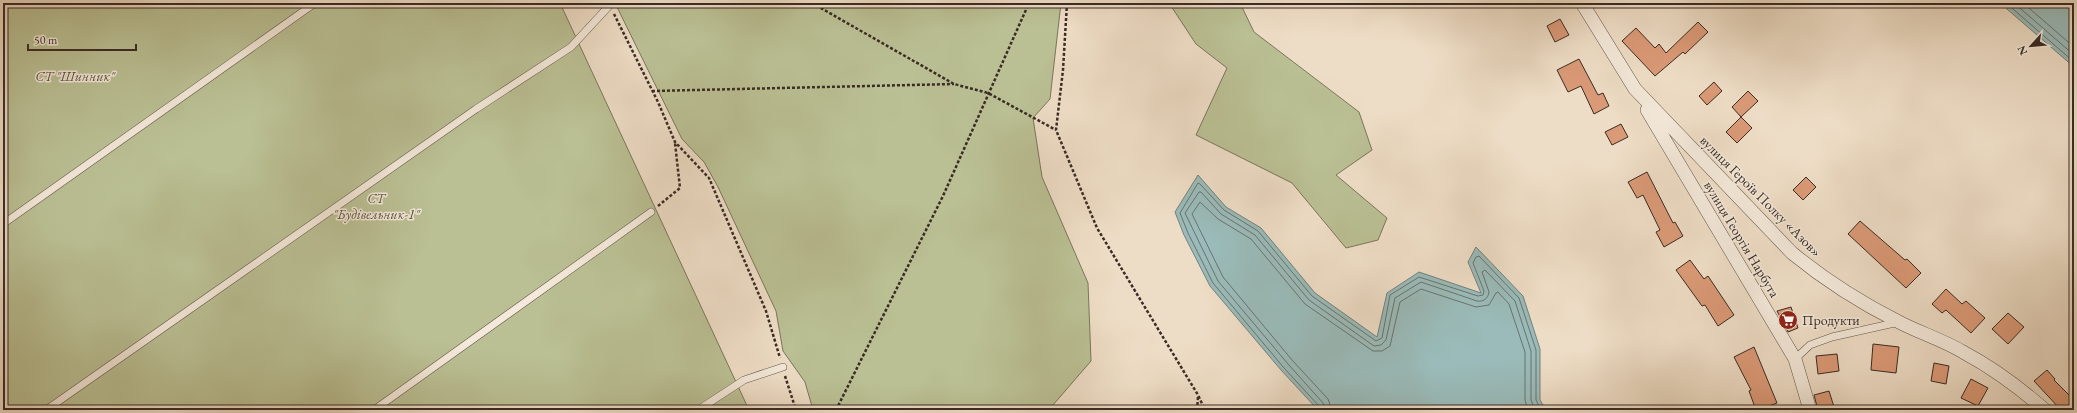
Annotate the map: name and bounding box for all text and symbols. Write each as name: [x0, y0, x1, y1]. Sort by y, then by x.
scale bar: [28, 26, 136, 52]
north arrow: [2011, 26, 2051, 66]
text: 50 m: [34, 32, 58, 48]
text: N: [2014, 43, 2030, 58]
park label: СТ "Шинник": [35, 67, 116, 85]
street label: вулиця Героїв Полку «Азов»: [1696, 131, 1826, 261]
street label: вулиця Георгія Нарбута: [1700, 177, 1784, 301]
park label: СТ "Будівельник-1": [333, 189, 421, 223]
supermarket icon: Продукти: [1777, 309, 1799, 331]
place label: Продукти: [1802, 311, 1860, 329]

